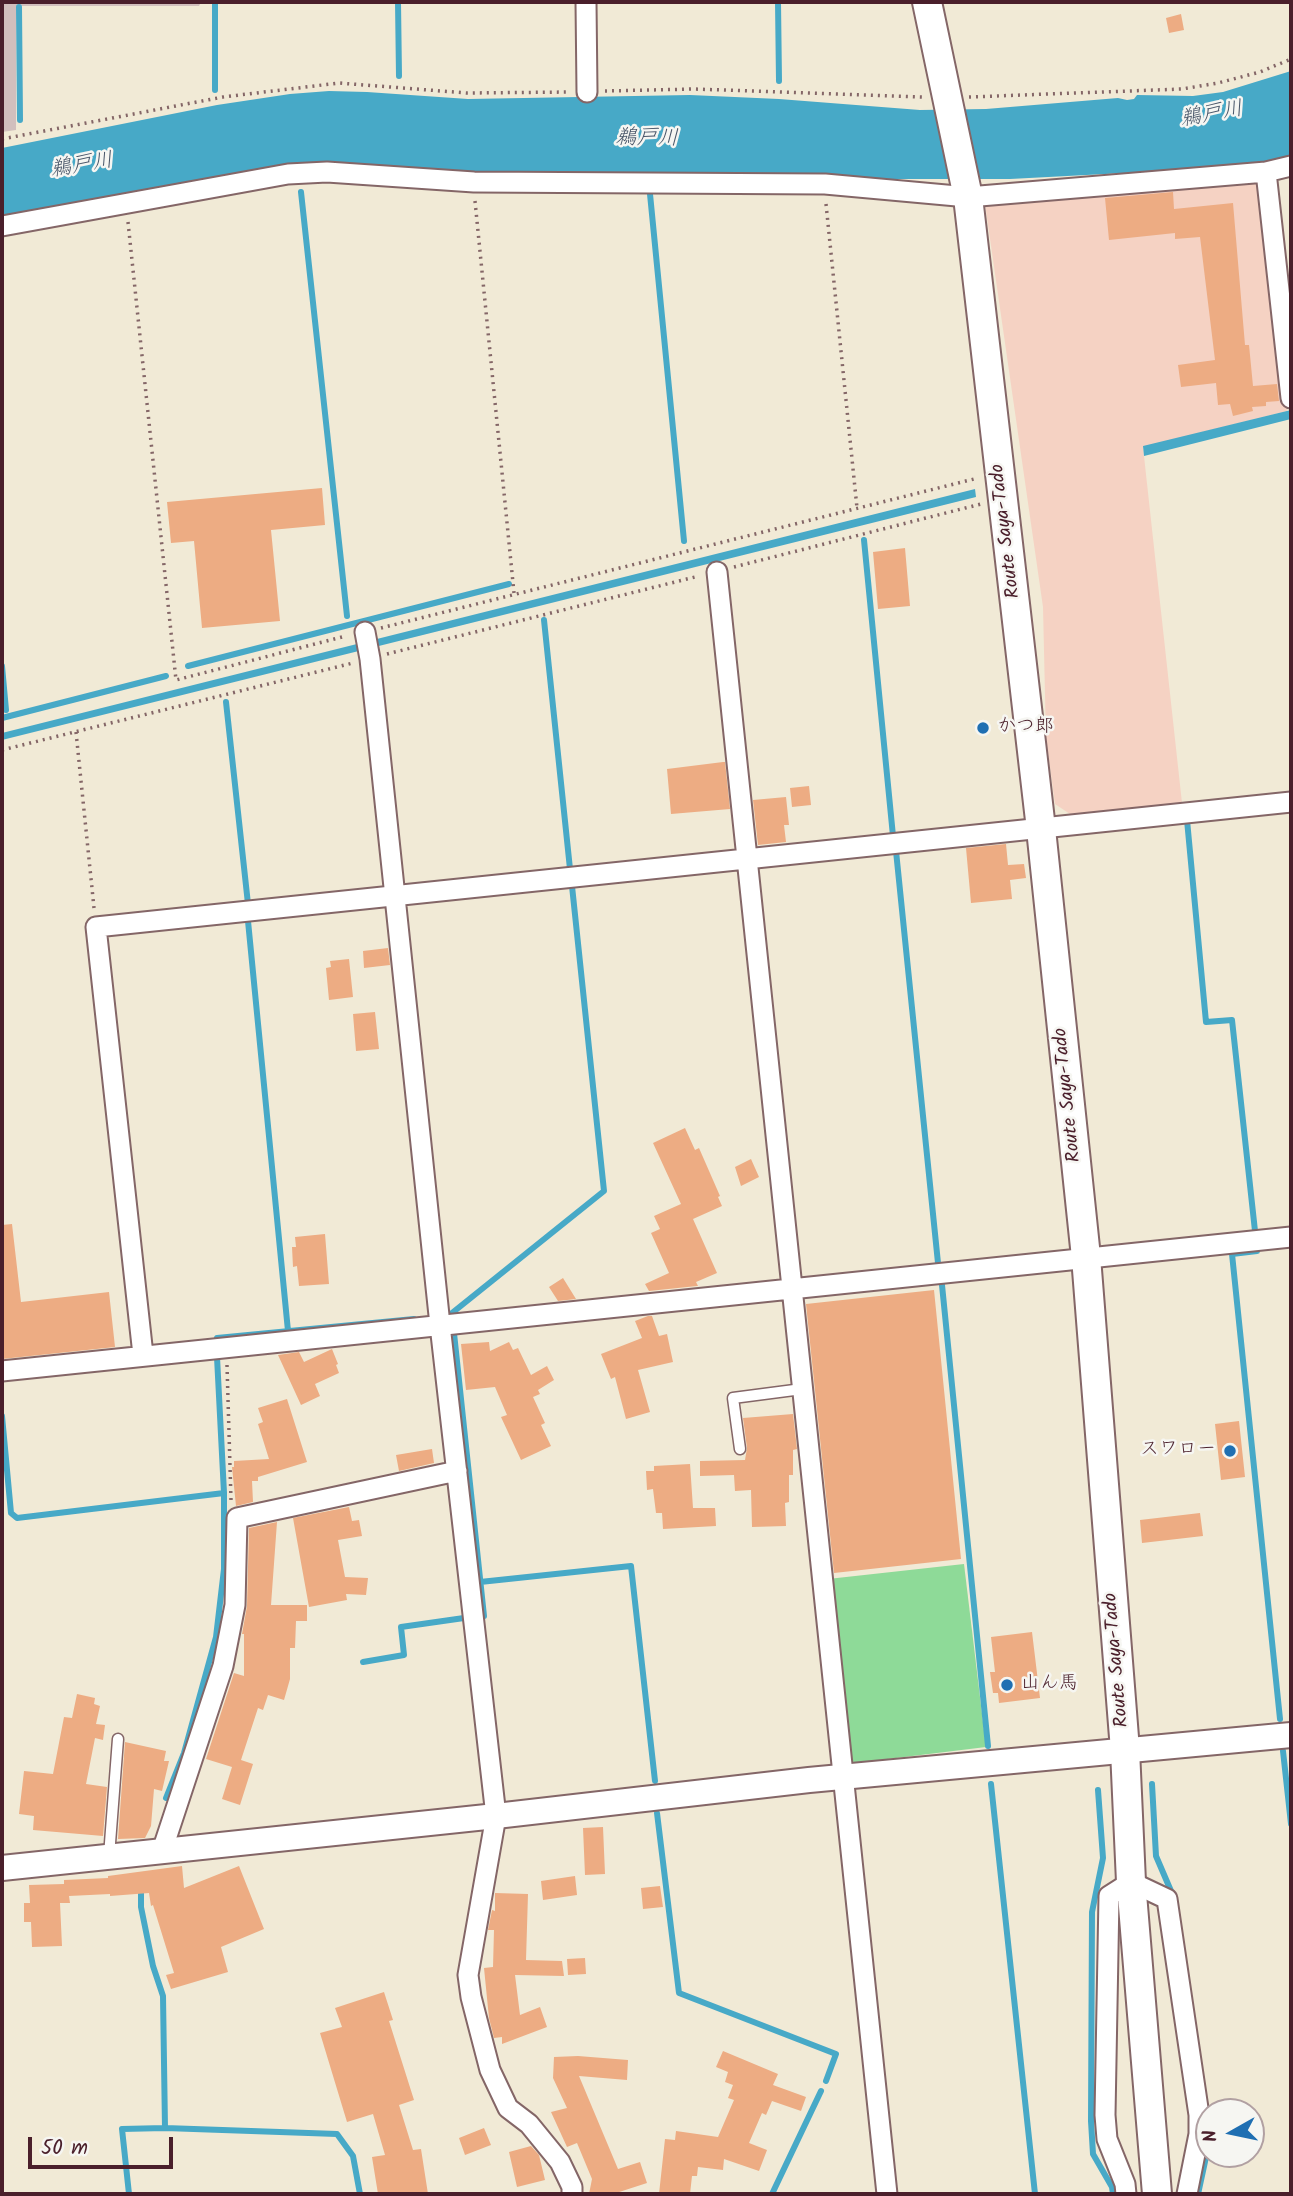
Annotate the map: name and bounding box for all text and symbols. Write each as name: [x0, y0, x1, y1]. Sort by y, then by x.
water label: 鵜戸川: [1179, 98, 1245, 134]
water label: 鵜戸川: [615, 127, 679, 153]
water label: 鵜戸川: [49, 150, 115, 184]
street label: Route Saya-Tado: [987, 463, 1027, 599]
place label: かつ郎: [997, 717, 1054, 739]
marker: かつ郎: [975, 720, 991, 736]
street label: Route Saya-Tado: [1051, 1027, 1087, 1163]
place label: スワロー: [1140, 1440, 1216, 1462]
marker: スワロー: [1222, 1443, 1238, 1459]
street label: Route Saya-Tado: [1101, 1592, 1135, 1728]
place label: 山ん馬: [1021, 1674, 1078, 1696]
marker: 山ん馬: [999, 1677, 1015, 1693]
north arrow: [1195, 2098, 1265, 2168]
scale bar: [32, 2122, 177, 2166]
text: N: [1195, 2128, 1227, 2144]
text: 50 m: [41, 2132, 88, 2165]

